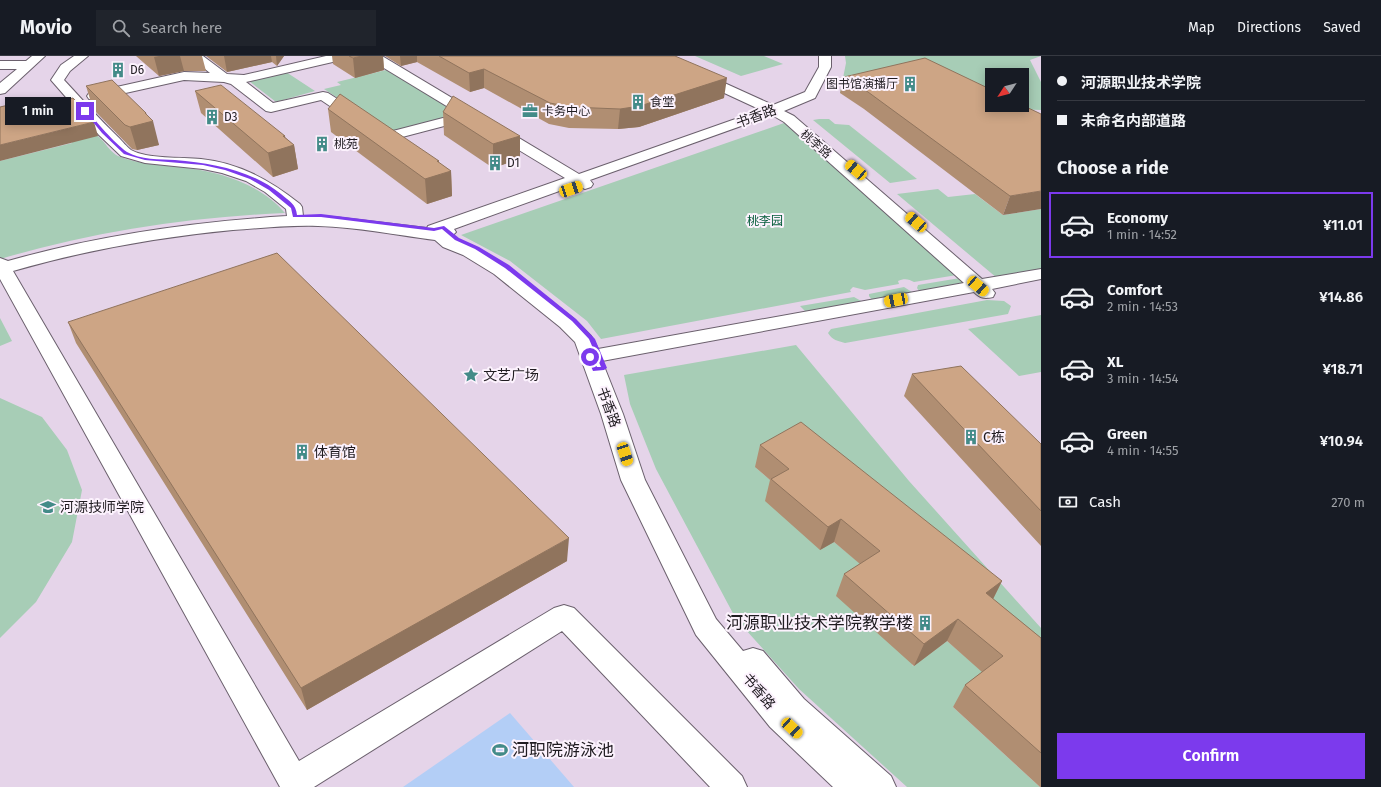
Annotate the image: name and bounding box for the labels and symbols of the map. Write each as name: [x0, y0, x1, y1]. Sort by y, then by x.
building icon: D6: [109, 61, 127, 79]
place label: D6: [130, 63, 144, 77]
north arrow: [985, 68, 1029, 112]
building icon: 图书馆演播厅: [901, 75, 919, 93]
place label: 图书馆演播厅: [826, 77, 898, 91]
building icon: 食堂: [629, 93, 647, 111]
place label: 食堂: [650, 95, 674, 109]
callout: 1 min: [5, 97, 71, 125]
street label: 书香路: [734, 101, 779, 132]
route end: [76, 102, 94, 120]
office icon: 卡务中心: [521, 102, 539, 120]
place label: 卡务中心: [542, 104, 590, 118]
building icon: D3: [203, 108, 221, 126]
place label: D3: [224, 110, 237, 124]
street label: 桃李路: [798, 127, 834, 161]
building icon: 桃苑: [313, 135, 331, 153]
place label: 桃苑: [334, 137, 358, 151]
building icon: D1: [486, 154, 504, 172]
place label: D1: [507, 156, 520, 170]
car: [843, 158, 869, 182]
car: [558, 179, 584, 199]
car: [903, 210, 929, 234]
park label: 桃李园: [747, 214, 783, 228]
car: [965, 274, 991, 298]
car: [883, 292, 909, 308]
route start: [581, 348, 599, 366]
place icon: 文艺广场: [462, 366, 480, 384]
place label: 文艺广场: [483, 367, 539, 384]
street label: 书香路: [593, 385, 624, 430]
building icon: C栋: [962, 428, 980, 446]
place label: C栋: [983, 429, 1005, 446]
car: [616, 441, 634, 467]
building icon: 体育馆: [293, 443, 311, 461]
place label: 体育馆: [314, 444, 356, 461]
school or university icon: 河源技师学院: [39, 498, 57, 516]
place label: 河源技师学院: [60, 499, 144, 516]
place label: 河源职业技术学院教学楼: [726, 613, 913, 634]
building icon: 河源职业技术学院教学楼: [916, 614, 934, 632]
street label: 书香路: [739, 670, 779, 713]
car: [779, 715, 805, 741]
place label: 河职院游泳池: [512, 740, 614, 761]
sports icon: 河职院游泳池: [491, 741, 509, 759]

